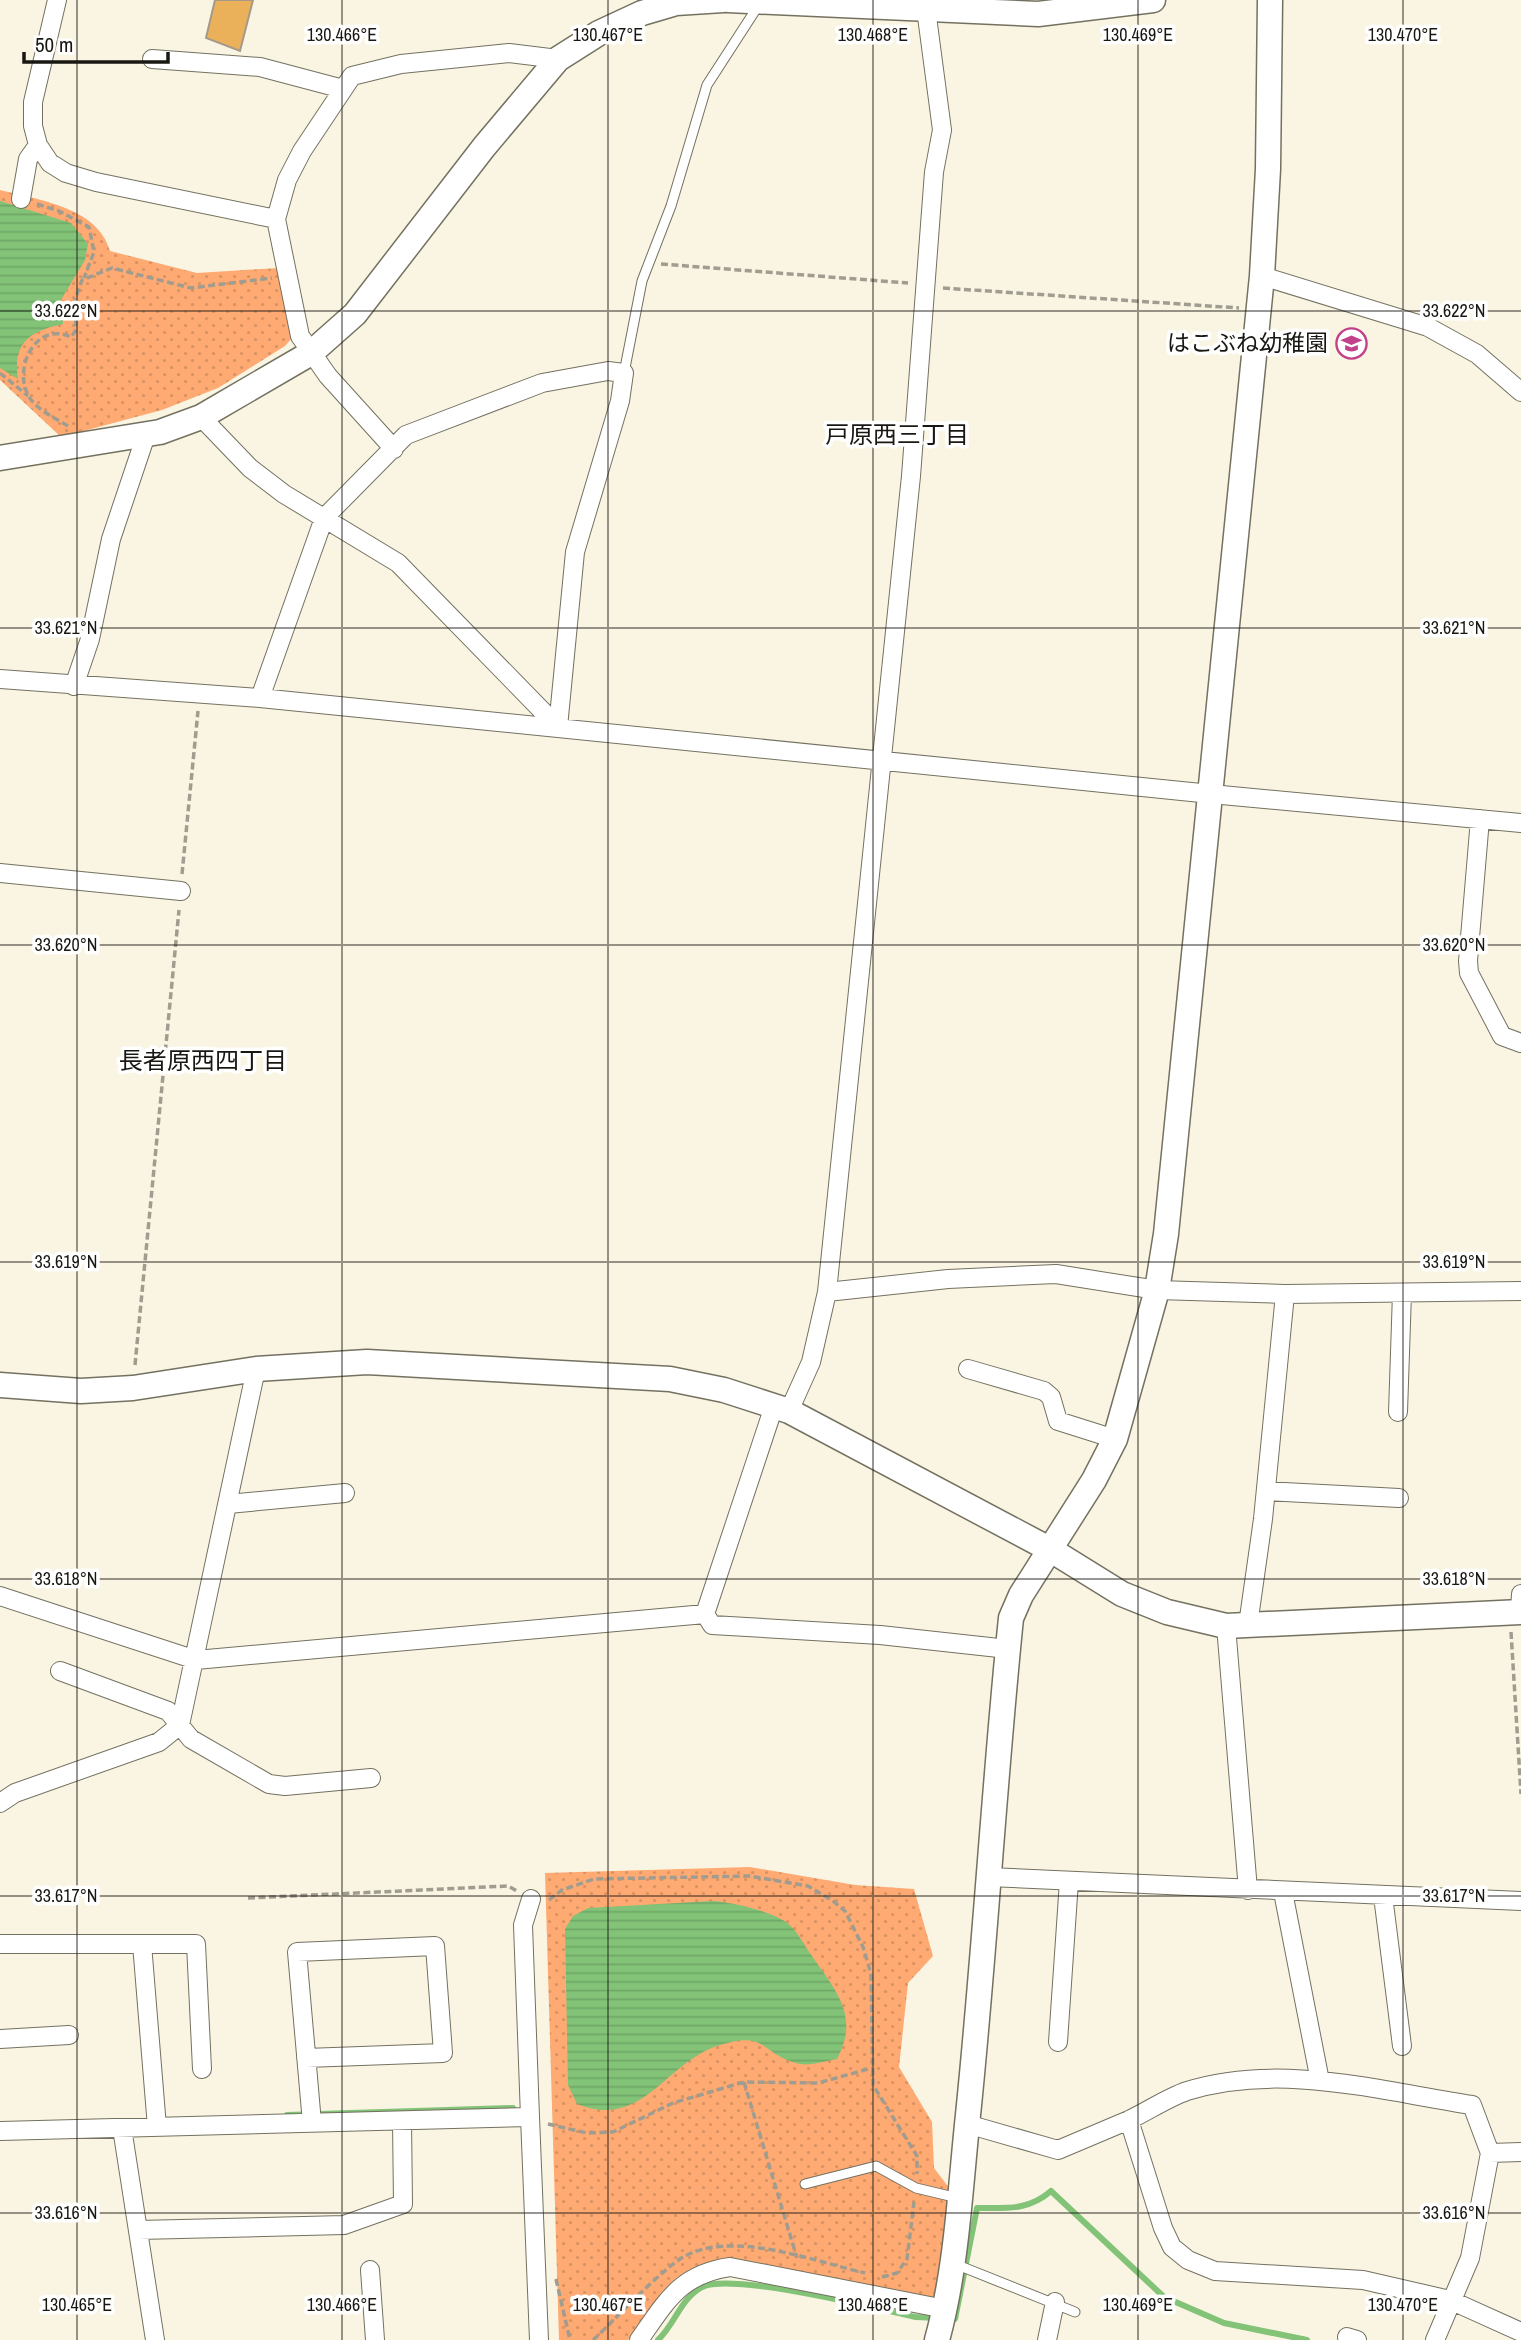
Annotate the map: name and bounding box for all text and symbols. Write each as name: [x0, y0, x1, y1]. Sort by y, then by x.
scale bar: [24, 21, 168, 65]
text: 130.466°E: [307, 22, 377, 47]
text: 130.467°E: [573, 22, 643, 47]
text: 130.468°E: [838, 22, 908, 47]
text: 130.469°E: [1103, 22, 1173, 47]
text: 130.470°E: [1368, 22, 1438, 47]
text: 50 m: [35, 30, 73, 59]
text: 33.622°N: [35, 298, 98, 323]
text: 33.622°N: [1423, 298, 1486, 323]
school or university icon: はこぶね幼稚園: [1334, 326, 1368, 360]
place label: はこぶね幼稚園: [1167, 327, 1328, 358]
district label: 戸原西三丁目: [825, 418, 969, 450]
text: 33.621°N: [35, 615, 98, 640]
text: 33.621°N: [1423, 615, 1486, 640]
text: 33.620°N: [35, 932, 98, 957]
text: 33.620°N: [1423, 932, 1486, 957]
district label: 長者原西四丁目: [119, 1044, 287, 1076]
text: 33.619°N: [35, 1249, 98, 1274]
text: 33.619°N: [1423, 1249, 1486, 1274]
text: 33.618°N: [35, 1566, 98, 1591]
text: 33.618°N: [1423, 1566, 1486, 1591]
text: 33.617°N: [35, 1883, 98, 1908]
text: 33.617°N: [1423, 1883, 1486, 1908]
text: 33.616°N: [35, 2200, 98, 2225]
text: 33.616°N: [1423, 2200, 1486, 2225]
text: 130.465°E: [42, 2292, 112, 2317]
text: 130.466°E: [307, 2292, 377, 2317]
text: 130.467°E: [573, 2292, 643, 2317]
text: 130.468°E: [838, 2292, 908, 2317]
text: 130.469°E: [1103, 2292, 1173, 2317]
text: 130.470°E: [1368, 2292, 1438, 2317]

